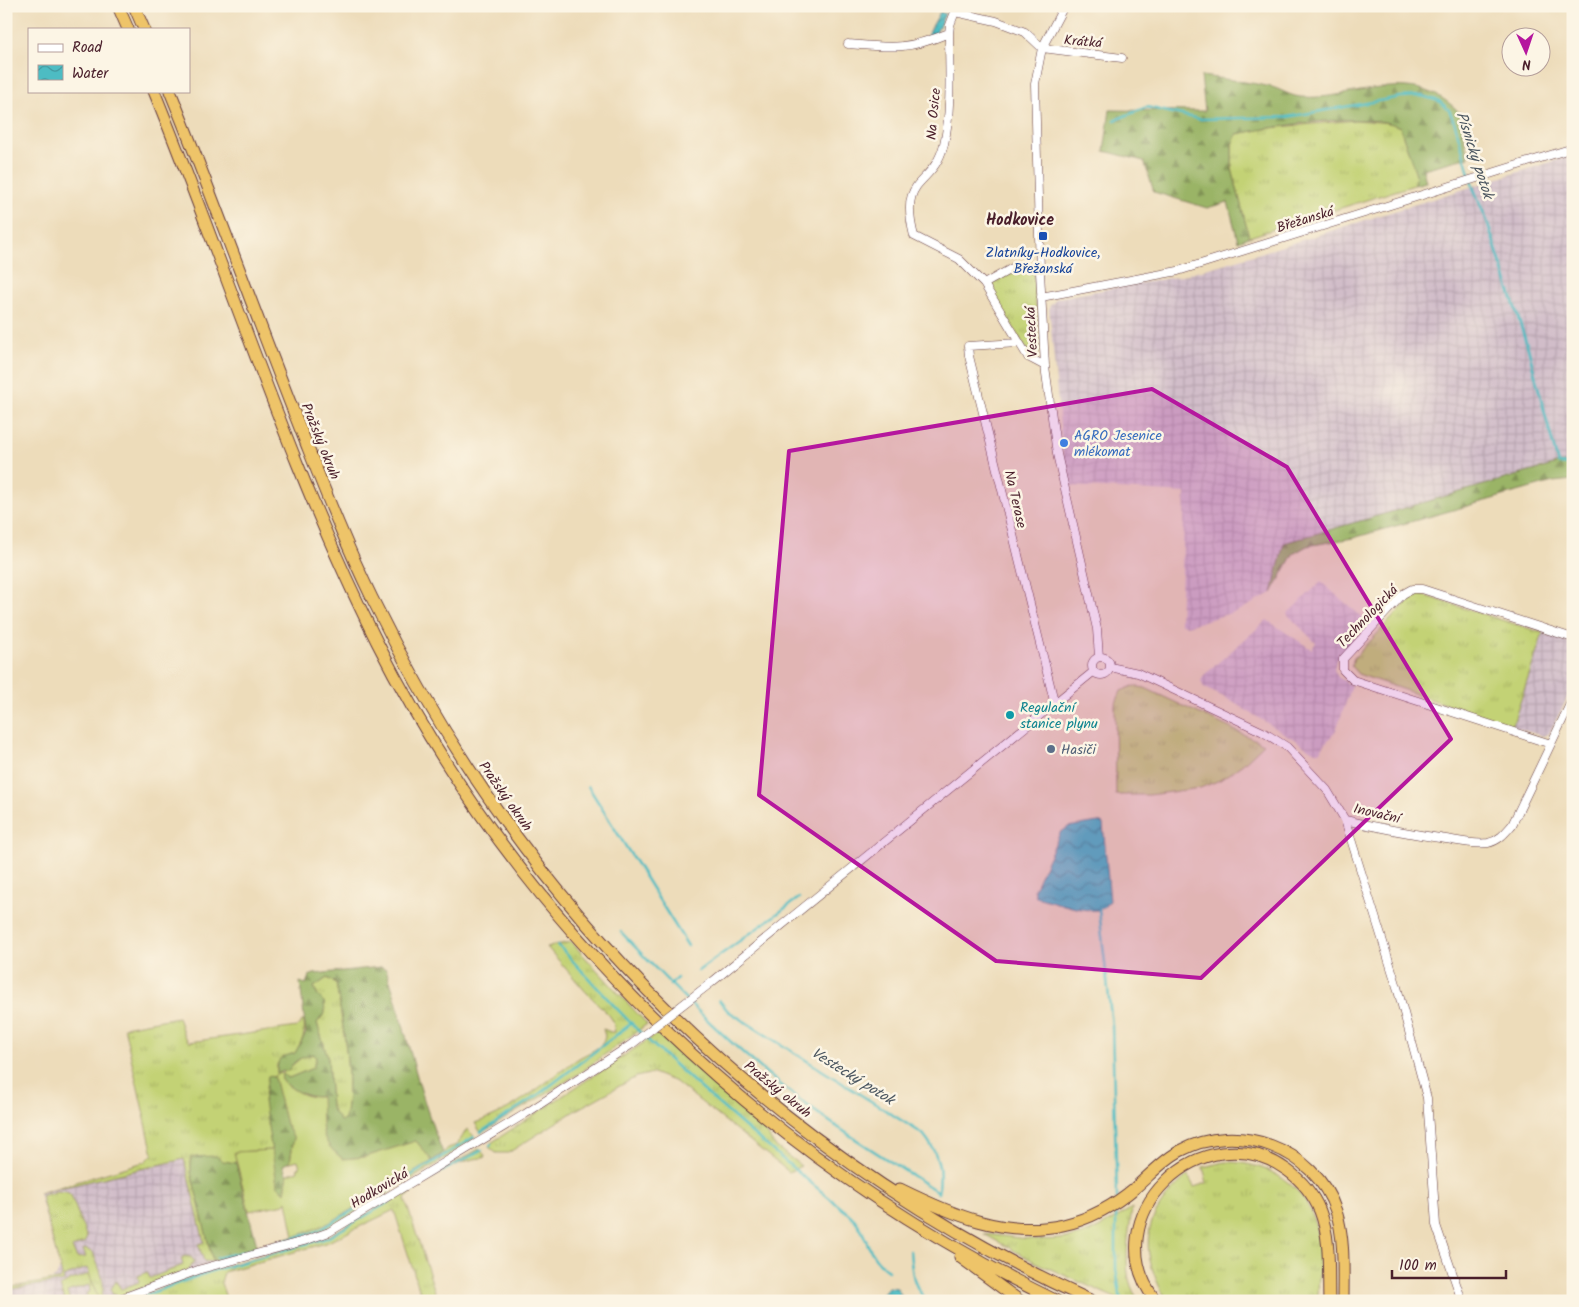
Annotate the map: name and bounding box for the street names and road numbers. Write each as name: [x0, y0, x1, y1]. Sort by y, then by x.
street label: Krátká: [1063, 29, 1104, 55]
street label: Na Osice: [921, 87, 947, 141]
street label: Břežanská: [1274, 200, 1338, 239]
street label: Vestecká: [1020, 305, 1044, 358]
street label: Pražský okruh: [295, 400, 346, 483]
street label: Na Terase: [998, 468, 1033, 531]
street label: Technologická: [1332, 579, 1405, 653]
street label: Pražský okruh: [473, 757, 538, 836]
street label: Inovační: [1351, 798, 1405, 831]
street label: Pražský okruh: [739, 1056, 816, 1124]
street label: Hodkovická: [346, 1162, 414, 1215]

